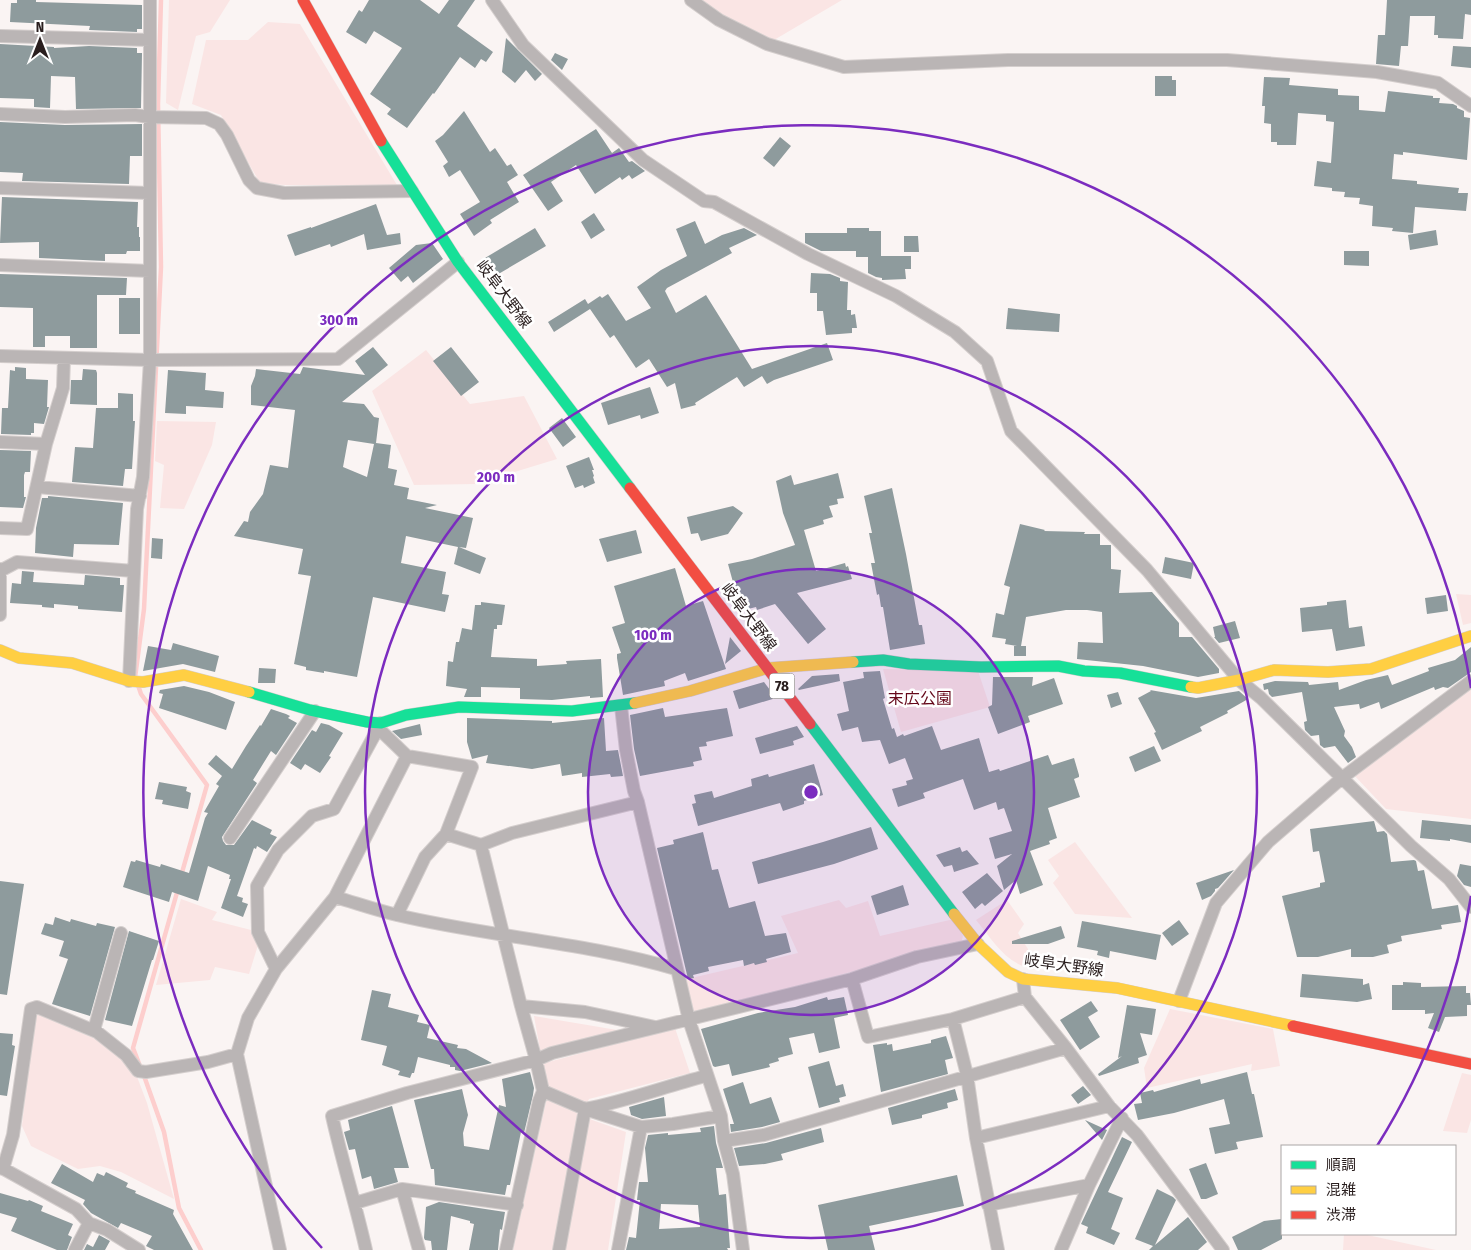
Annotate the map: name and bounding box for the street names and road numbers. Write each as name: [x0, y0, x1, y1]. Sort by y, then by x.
street label: 岐阜大野線: [472, 256, 536, 332]
street label: 岐阜大野線: [717, 579, 781, 655]
road number: 78: [770, 674, 794, 698]
street label: 岐阜大野線: [1023, 950, 1105, 980]

